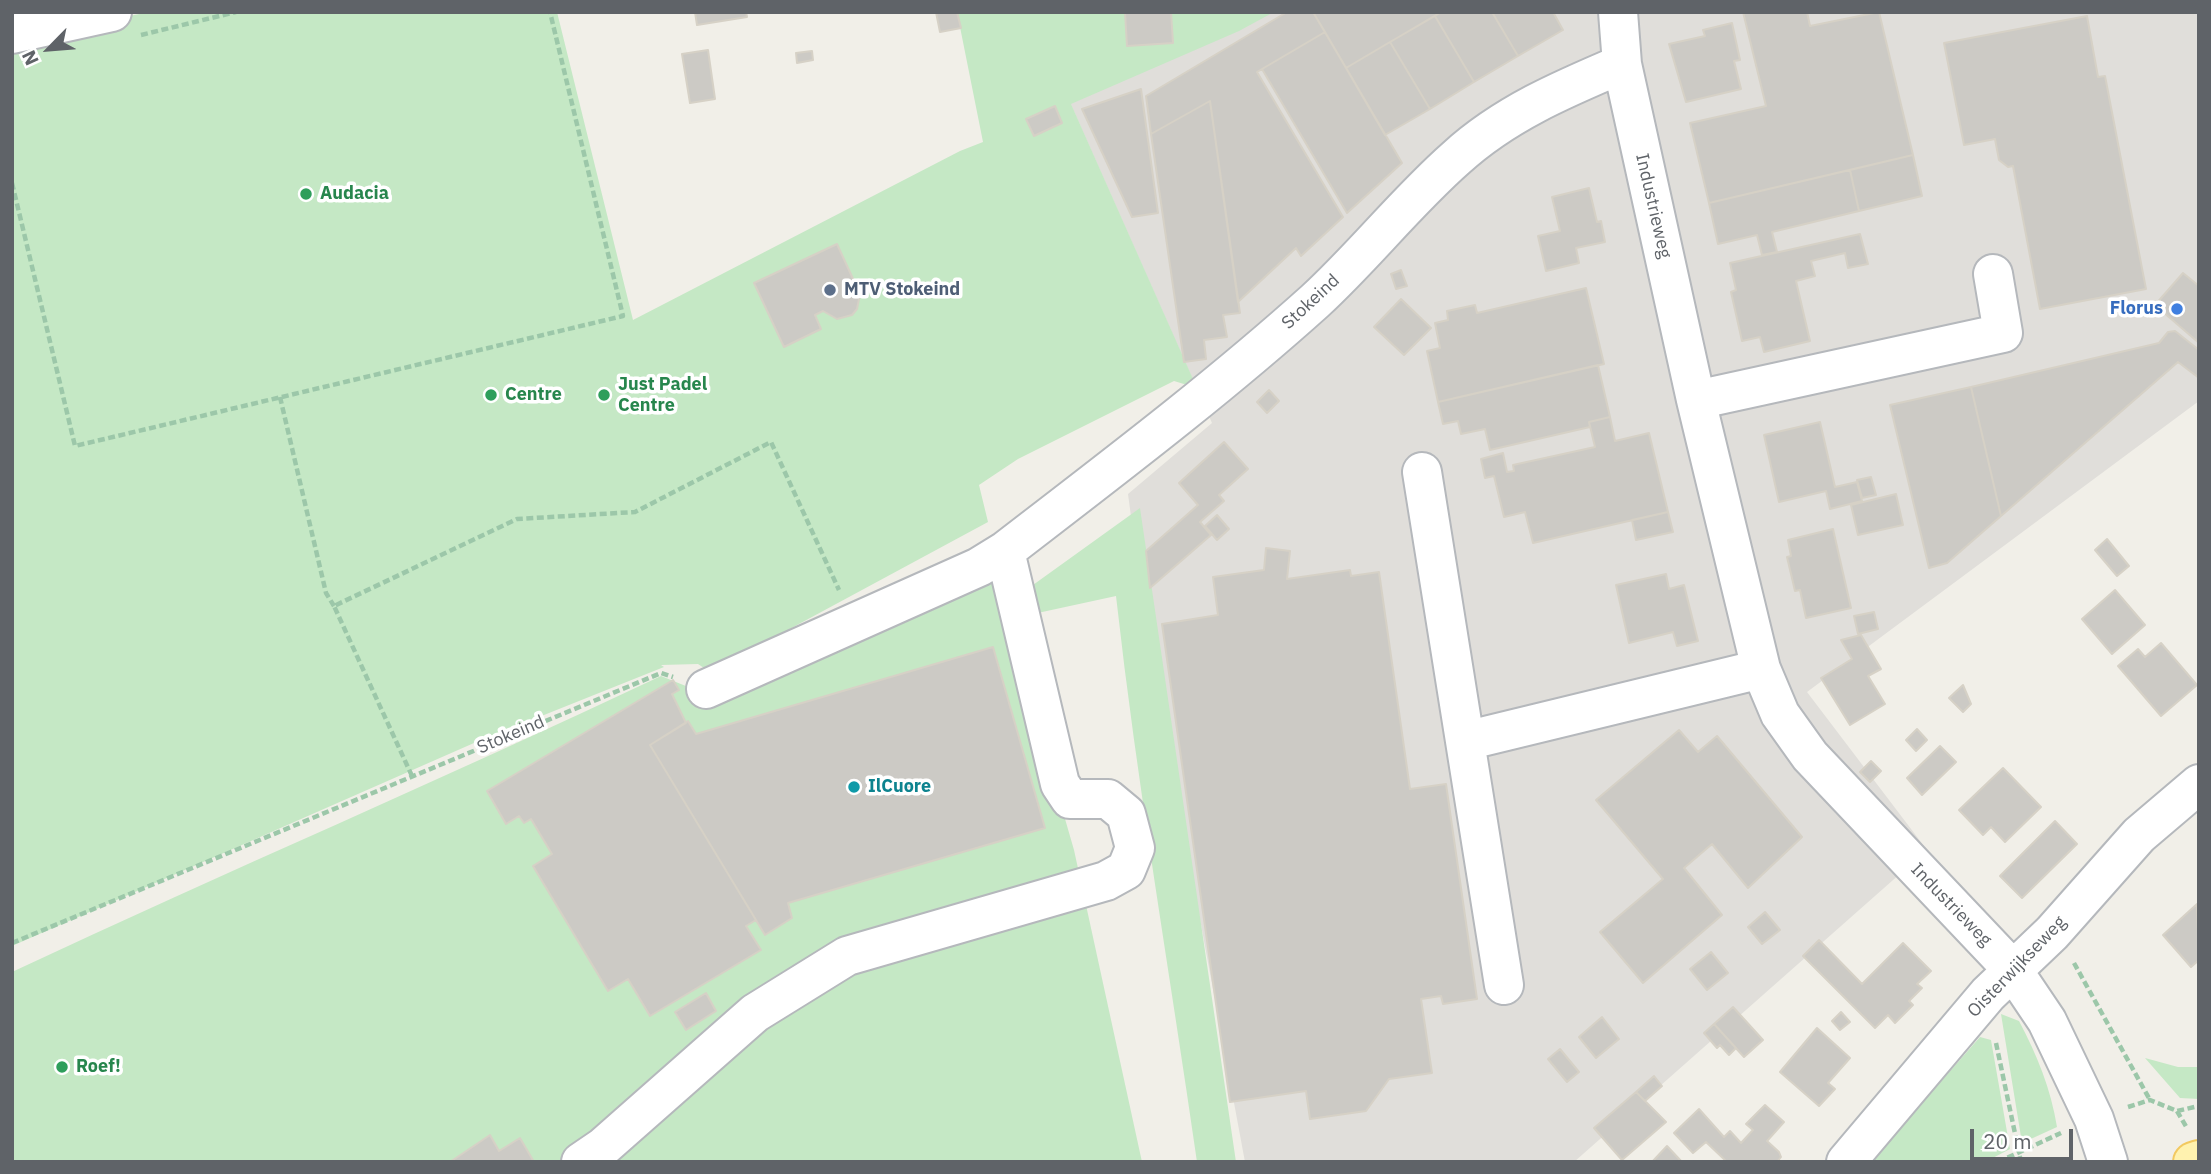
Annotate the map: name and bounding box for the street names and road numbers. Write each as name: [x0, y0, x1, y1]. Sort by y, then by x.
street label: Industrieweg: [1630, 151, 1676, 261]
street label: Stokeind: [1278, 270, 1344, 334]
street label: Stokeind: [474, 711, 548, 759]
street label: Industrieweg: [1906, 859, 1996, 951]
street label: Oisterwijkseweg: [1963, 912, 2071, 1022]

